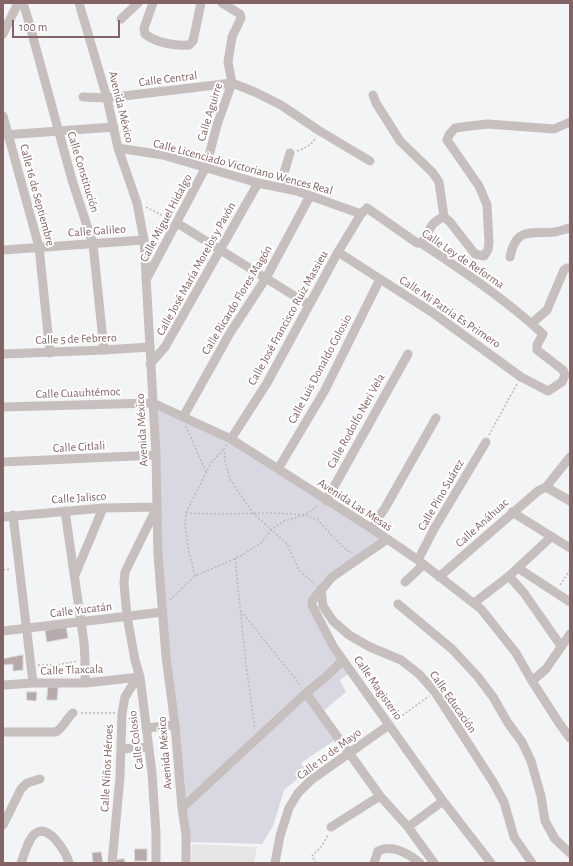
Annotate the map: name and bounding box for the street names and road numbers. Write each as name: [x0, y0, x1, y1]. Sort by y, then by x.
street label: Calle Central: [138, 68, 198, 90]
street label: Avenida México: [105, 70, 137, 144]
street label: Calle Aguirre: [194, 81, 226, 143]
street label: Calle Constitución: [64, 130, 102, 214]
street label: Calle Licenciado Victoriano Wences Real: [152, 136, 334, 198]
street label: Calle 16 de Septiembre: [16, 142, 58, 248]
street label: Calle Miguel Hidalgo: [137, 172, 195, 264]
street label: Calle José María Morelos y Pavón: [153, 200, 239, 338]
street label: Calle Galileo: [68, 222, 126, 240]
street label: Calle Ley de Reforma: [419, 226, 507, 292]
street label: Calle Ricardo Flores Magón: [199, 243, 275, 357]
street label: Calle José Francisco Ruiz Massieu: [245, 248, 331, 388]
street label: Calle Mi Patria Es Primero: [397, 273, 503, 351]
street label: Calle Luis Donaldo Colosio: [285, 312, 355, 426]
street label: Calle 5 de Febrero: [35, 330, 117, 348]
street label: Calle Rodolfo Neri Vela: [324, 371, 388, 471]
street label: Calle Cuauhtémoc: [35, 384, 121, 402]
street label: Avenida México: [133, 393, 151, 467]
street label: Calle Citlali: [52, 438, 106, 456]
street label: Calle Pino Suárez: [415, 457, 467, 533]
street label: Avenida Las Mesas: [315, 476, 395, 534]
street label: Calle Jalisco: [51, 489, 107, 507]
street label: Calle Anáhuac: [453, 495, 511, 551]
street label: Calle Yucatán: [49, 599, 113, 621]
street label: Calle Magisterio: [351, 653, 405, 723]
street label: Calle Tlaxcala: [40, 662, 104, 678]
street label: Calle Educación: [426, 668, 480, 736]
street label: Calle Colosio: [125, 710, 147, 770]
street label: Avenida México: [155, 716, 175, 790]
street label: Calle Niños Héroes: [98, 724, 116, 812]
street label: Calle 10 de Mayo: [294, 725, 364, 783]

